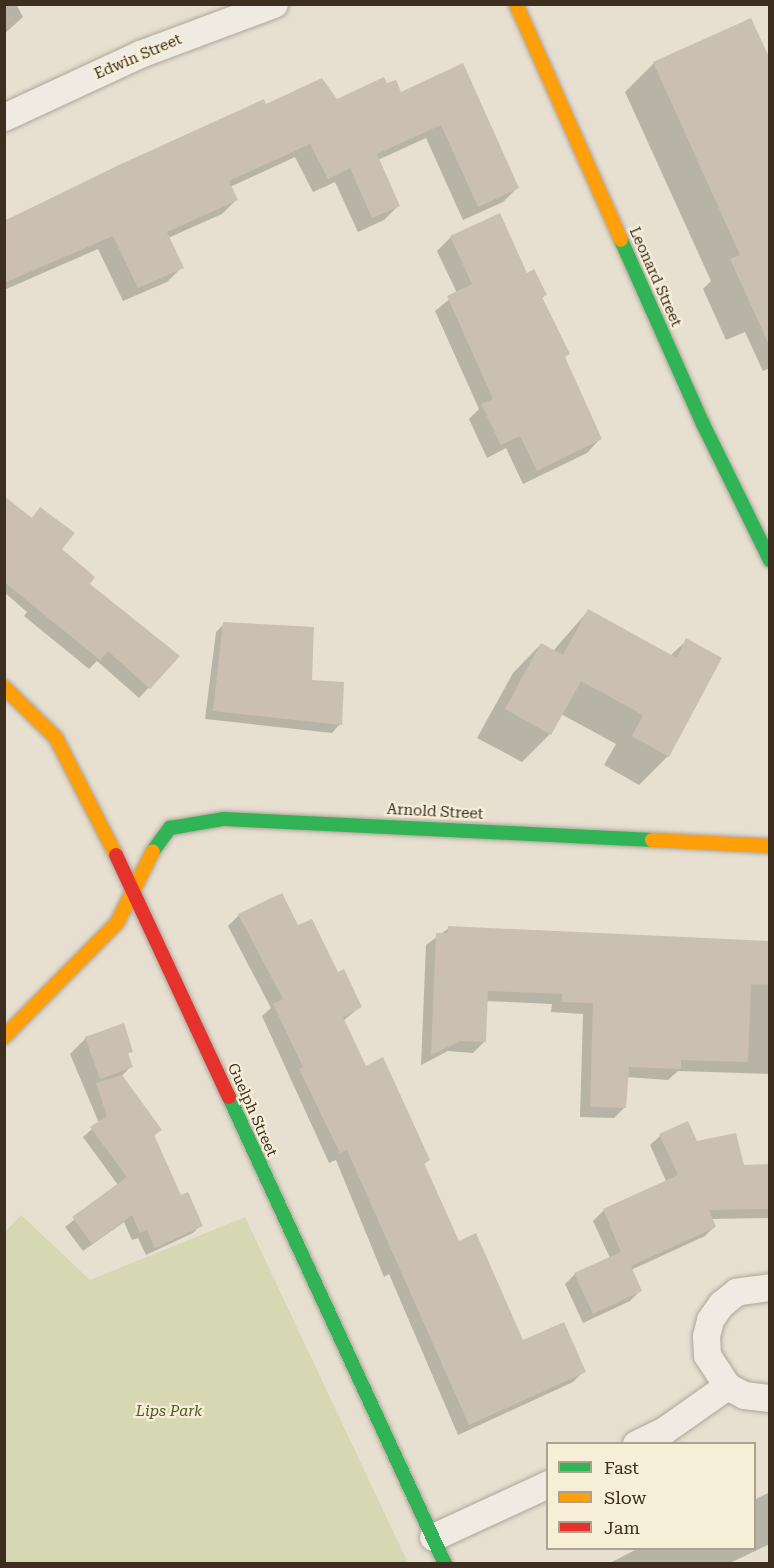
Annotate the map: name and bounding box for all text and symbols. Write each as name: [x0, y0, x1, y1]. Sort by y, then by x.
street label: Edwin Street: [92, 31, 184, 83]
street label: Leonard Street: [625, 224, 685, 330]
street label: Arnold Street: [386, 800, 484, 824]
street label: Guelph Street: [223, 1060, 281, 1160]
park label: Lips Park: [136, 1403, 202, 1421]
legend: [546, 1442, 756, 1550]
text: Fast: [604, 1457, 639, 1478]
text: Slow: [604, 1487, 646, 1508]
text: Jam: [604, 1517, 640, 1538]

